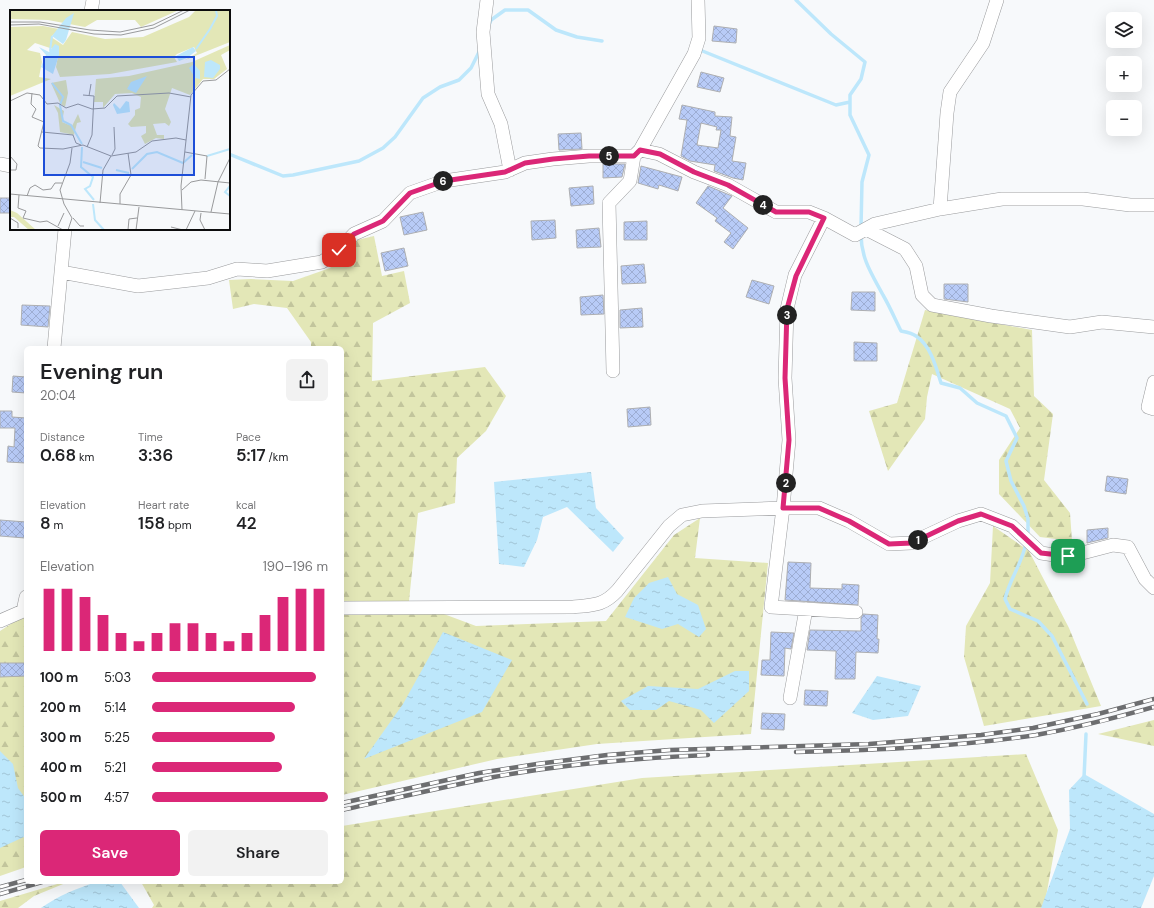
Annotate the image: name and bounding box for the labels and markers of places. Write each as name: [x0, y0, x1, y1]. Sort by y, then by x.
pin: 5: [599, 146, 619, 166]
pin: 6: [433, 171, 453, 191]
pin: 4: [753, 195, 773, 215]
pin: [322, 233, 356, 267]
pin: 3: [777, 305, 797, 325]
pin: 2: [776, 473, 796, 493]
pin: 1: [908, 530, 928, 550]
pin: [1051, 539, 1085, 573]

